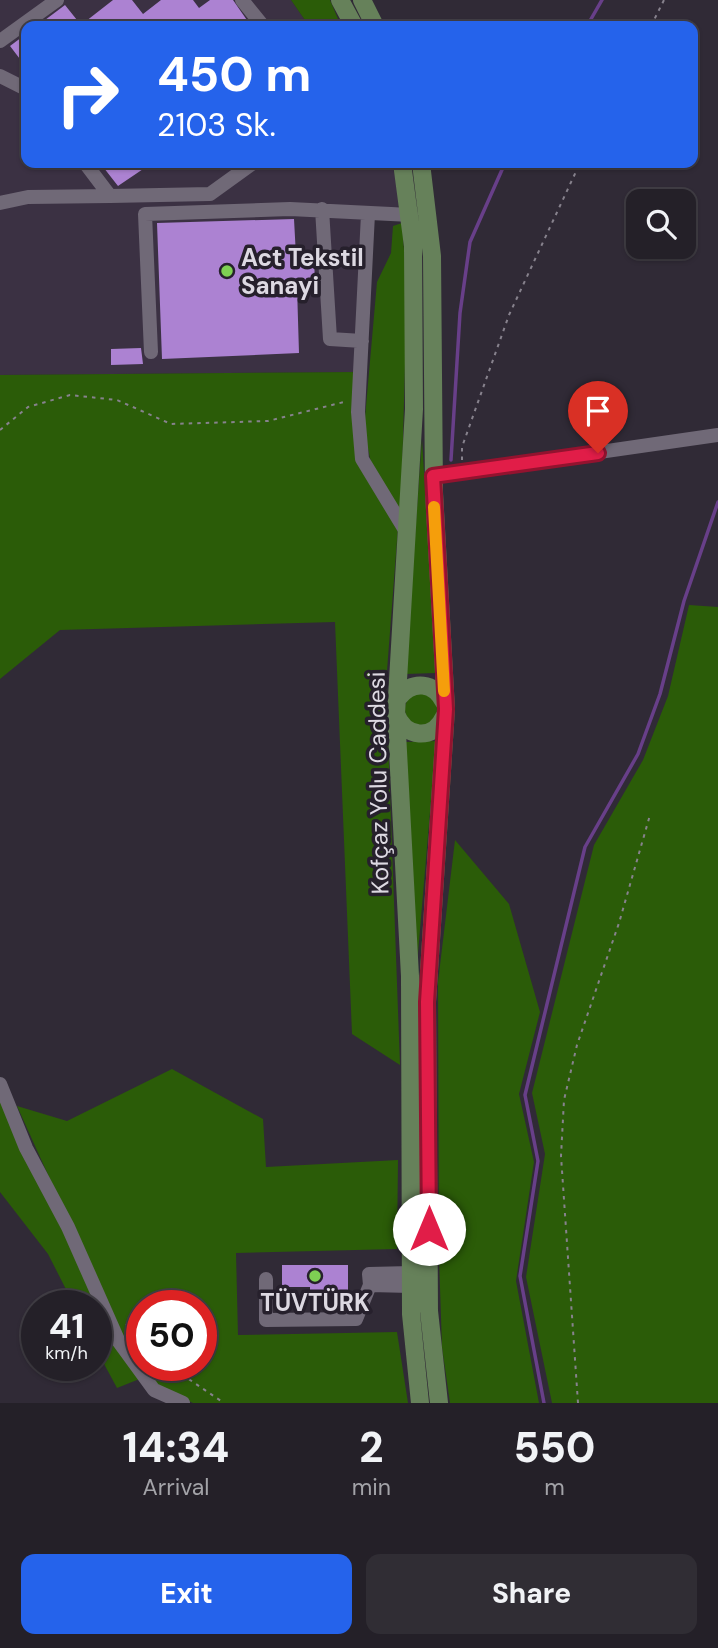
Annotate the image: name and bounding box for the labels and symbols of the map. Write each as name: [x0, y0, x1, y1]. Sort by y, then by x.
place label: Act Tekstil Sanayi: [241, 242, 364, 301]
marker: Act Tekstil Sanayi: [219, 263, 235, 279]
pin: [568, 381, 628, 453]
street label: Kofçaz Yolu Caddesi: [361, 671, 395, 895]
position arrow: [392, 1192, 466, 1266]
marker: TÜVTÜRK: [307, 1268, 323, 1284]
place label: TÜVTÜRK: [260, 1287, 370, 1318]
speed limit sign: 50: [126, 1290, 217, 1381]

